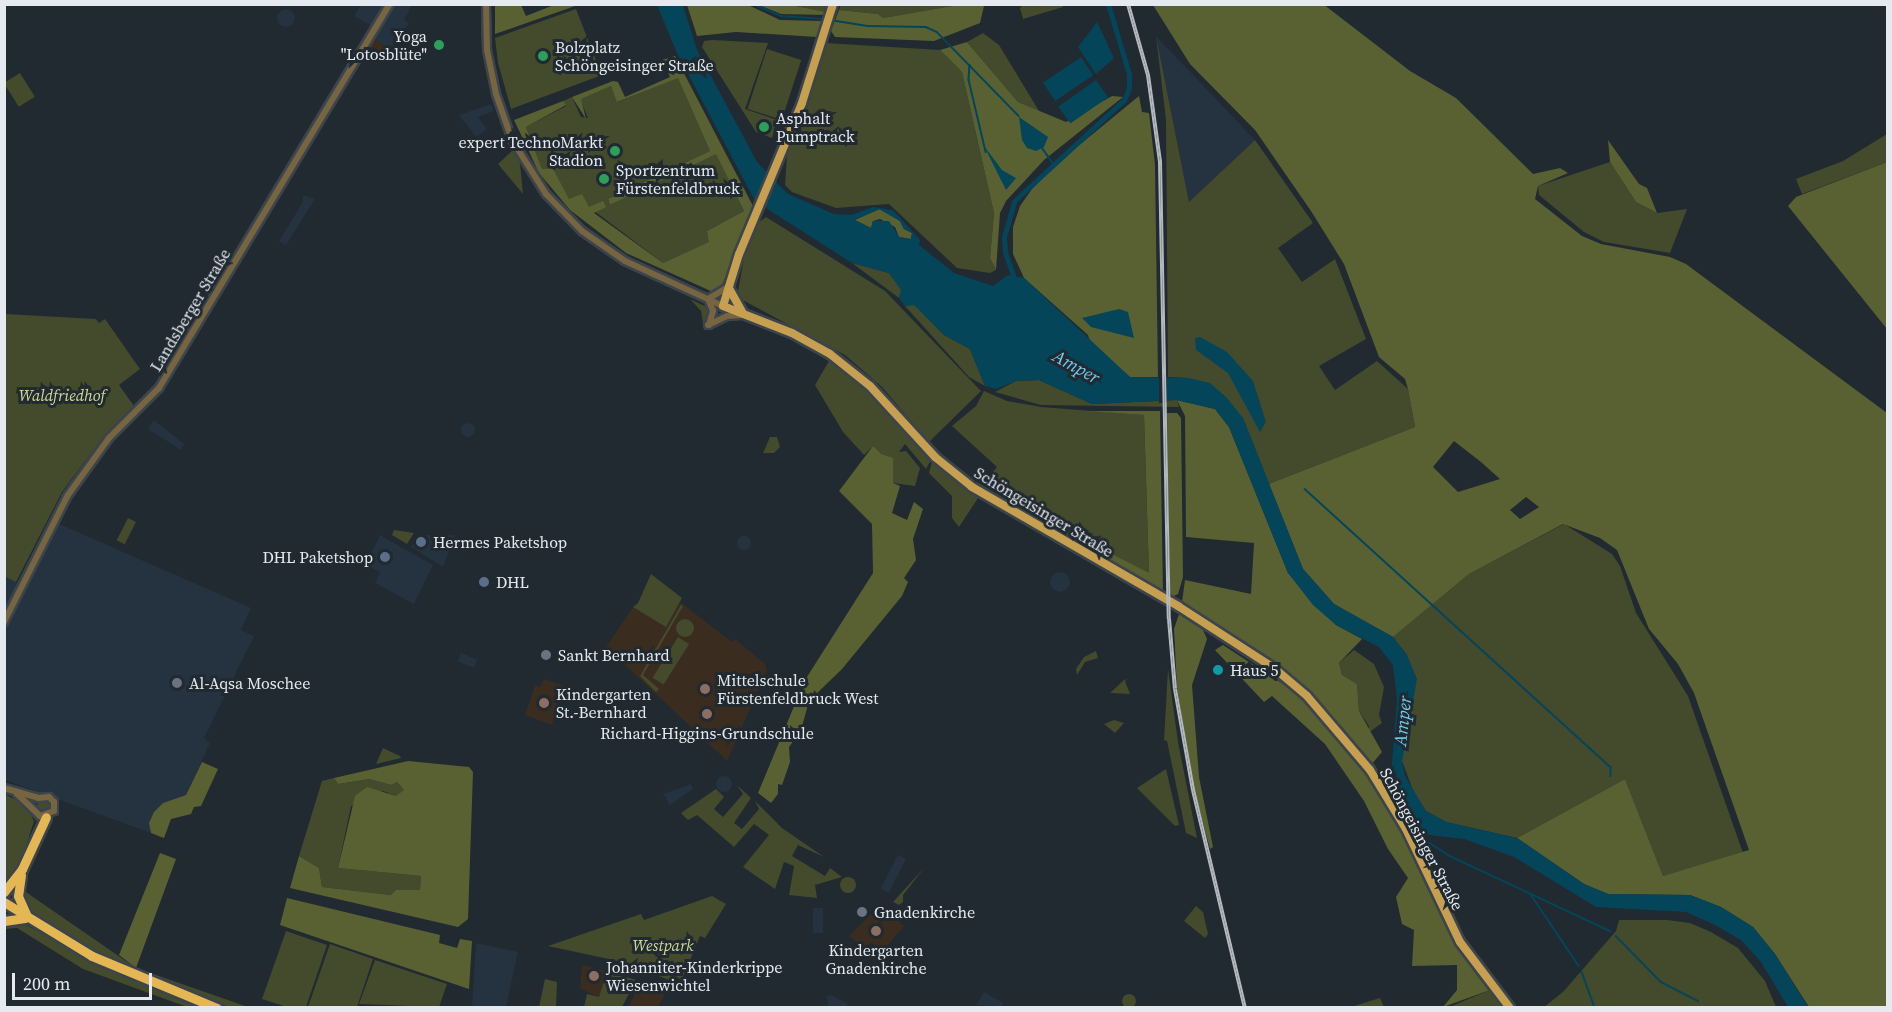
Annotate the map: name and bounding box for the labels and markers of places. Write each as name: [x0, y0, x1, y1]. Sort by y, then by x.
place label: Yoga "Lotosblüte": [341, 26, 427, 64]
place label: Bolzplatz Schöngeisinger Straße: [555, 37, 714, 75]
marker: Yoga "Lotosblüte": [432, 38, 446, 52]
marker: Bolzplatz Schöngeisinger Straße: [536, 49, 550, 63]
place label: Asphalt Pumptrack: [776, 108, 854, 146]
marker: Asphalt Pumptrack: [757, 120, 771, 134]
place label: expert TechnoMarkt Stadion: [458, 132, 603, 170]
marker: expert TechnoMarkt Stadion: [608, 144, 622, 158]
place label: Sportzentrum Fürstenfeldbruck: [616, 160, 740, 198]
marker: Sportzentrum Fürstenfeldbruck: [597, 172, 611, 186]
place label: Hermes Paketshop: [433, 532, 567, 552]
marker: Hermes Paketshop: [414, 535, 428, 549]
place label: DHL Paketshop: [263, 547, 373, 567]
marker: DHL Paketshop: [378, 550, 392, 564]
place label: DHL: [496, 572, 529, 592]
marker: DHL: [477, 575, 491, 589]
place label: Sankt Bernhard: [558, 645, 670, 665]
marker: Sankt Bernhard: [539, 648, 553, 662]
place label: Haus 5: [1230, 660, 1278, 680]
marker: Haus 5: [1211, 663, 1225, 677]
place label: Mittelschule Fürstenfeldbruck West: [717, 670, 879, 708]
place label: Al-Aqsa Moschee: [189, 673, 310, 693]
marker: Al-Aqsa Moschee: [170, 676, 184, 690]
marker: Mittelschule Fürstenfeldbruck West: [698, 682, 712, 696]
place label: Kindergarten St.-Bernhard: [556, 684, 651, 722]
marker: Kindergarten St.-Bernhard: [537, 696, 551, 710]
marker: Richard-Higgins-Grundschule: [700, 707, 714, 721]
place label: Richard-Higgins-Grundschule: [600, 723, 814, 743]
place label: Gnadenkirche: [874, 902, 975, 922]
marker: Gnadenkirche: [855, 905, 869, 919]
marker: Kindergarten Gnadenkirche: [869, 924, 883, 938]
place label: Kindergarten Gnadenkirche: [825, 940, 927, 978]
place label: Johanniter-Kinderkrippe Wiesenwichtel: [606, 957, 783, 995]
marker: Johanniter-Kinderkrippe Wiesenwichtel: [587, 969, 601, 983]

